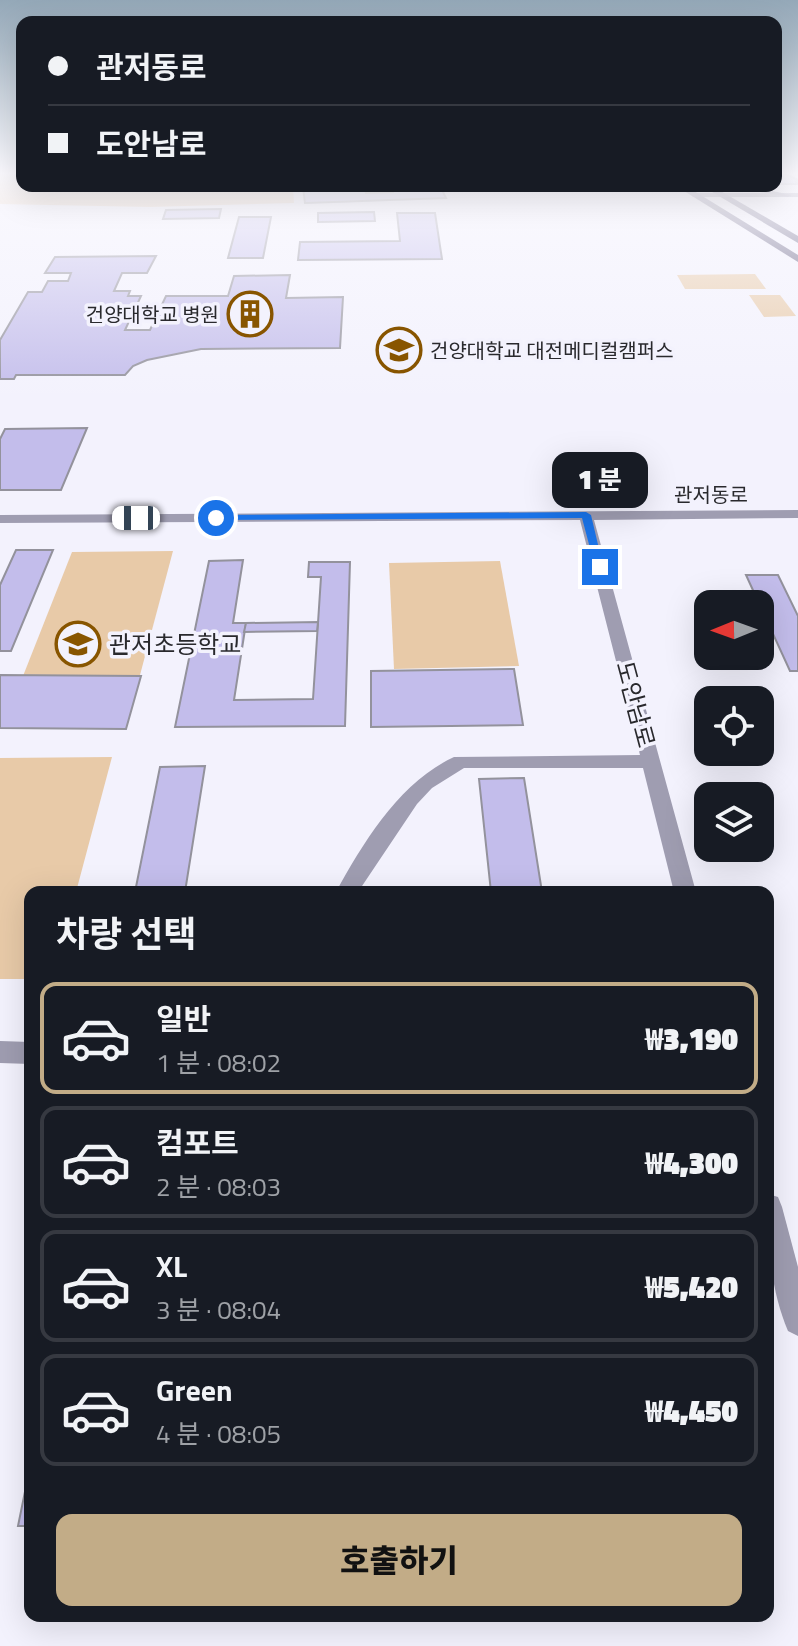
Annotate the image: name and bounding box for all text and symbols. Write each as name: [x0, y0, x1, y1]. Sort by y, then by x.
text: 관저동로: [96, 44, 206, 90]
text: 도안남로: [96, 121, 206, 167]
building icon: 건양대학교 병원: [226, 290, 274, 338]
place label: 건양대학교 병원: [86, 299, 219, 330]
school or university icon: 건양대학교 대전메디컬캠퍼스: [375, 326, 423, 374]
place label: 건양대학교 대전메디컬캠퍼스: [430, 335, 674, 366]
callout: 1 분: [552, 451, 648, 507]
text: 1 분: [578, 460, 622, 499]
street label: 관저동로: [674, 479, 748, 510]
route start: [198, 500, 234, 536]
car: [112, 506, 160, 530]
route end: [582, 549, 618, 585]
north arrow: [694, 590, 774, 670]
map controls: [694, 590, 774, 862]
school or university icon: 관저초등학교: [54, 620, 102, 668]
place label: 관저초등학교: [109, 626, 241, 662]
street label: 도안남로: [607, 657, 665, 751]
button: locate: [694, 686, 774, 766]
button: layers: [694, 782, 774, 862]
text: 차량 선택: [56, 906, 196, 961]
text: 일반: [156, 996, 211, 1042]
icon: car: [60, 1002, 132, 1074]
text: ₩3,190: [645, 1016, 738, 1062]
text: 1 분 · 08:02: [156, 1043, 281, 1082]
text: 컴포트: [156, 1120, 239, 1166]
icon: car: [60, 1126, 132, 1198]
text: ₩4,300: [645, 1140, 738, 1186]
text: 2 분 · 08:03: [156, 1167, 281, 1206]
text: XL: [156, 1243, 187, 1289]
icon: car: [60, 1250, 132, 1322]
text: ₩5,420: [645, 1264, 738, 1310]
text: 3 분 · 08:04: [156, 1290, 281, 1329]
text: Green: [156, 1367, 233, 1413]
icon: car: [60, 1374, 132, 1446]
text: ₩4,450: [645, 1388, 738, 1434]
text: 4 분 · 08:05: [156, 1414, 281, 1453]
button: 호출하기: [56, 1514, 742, 1606]

